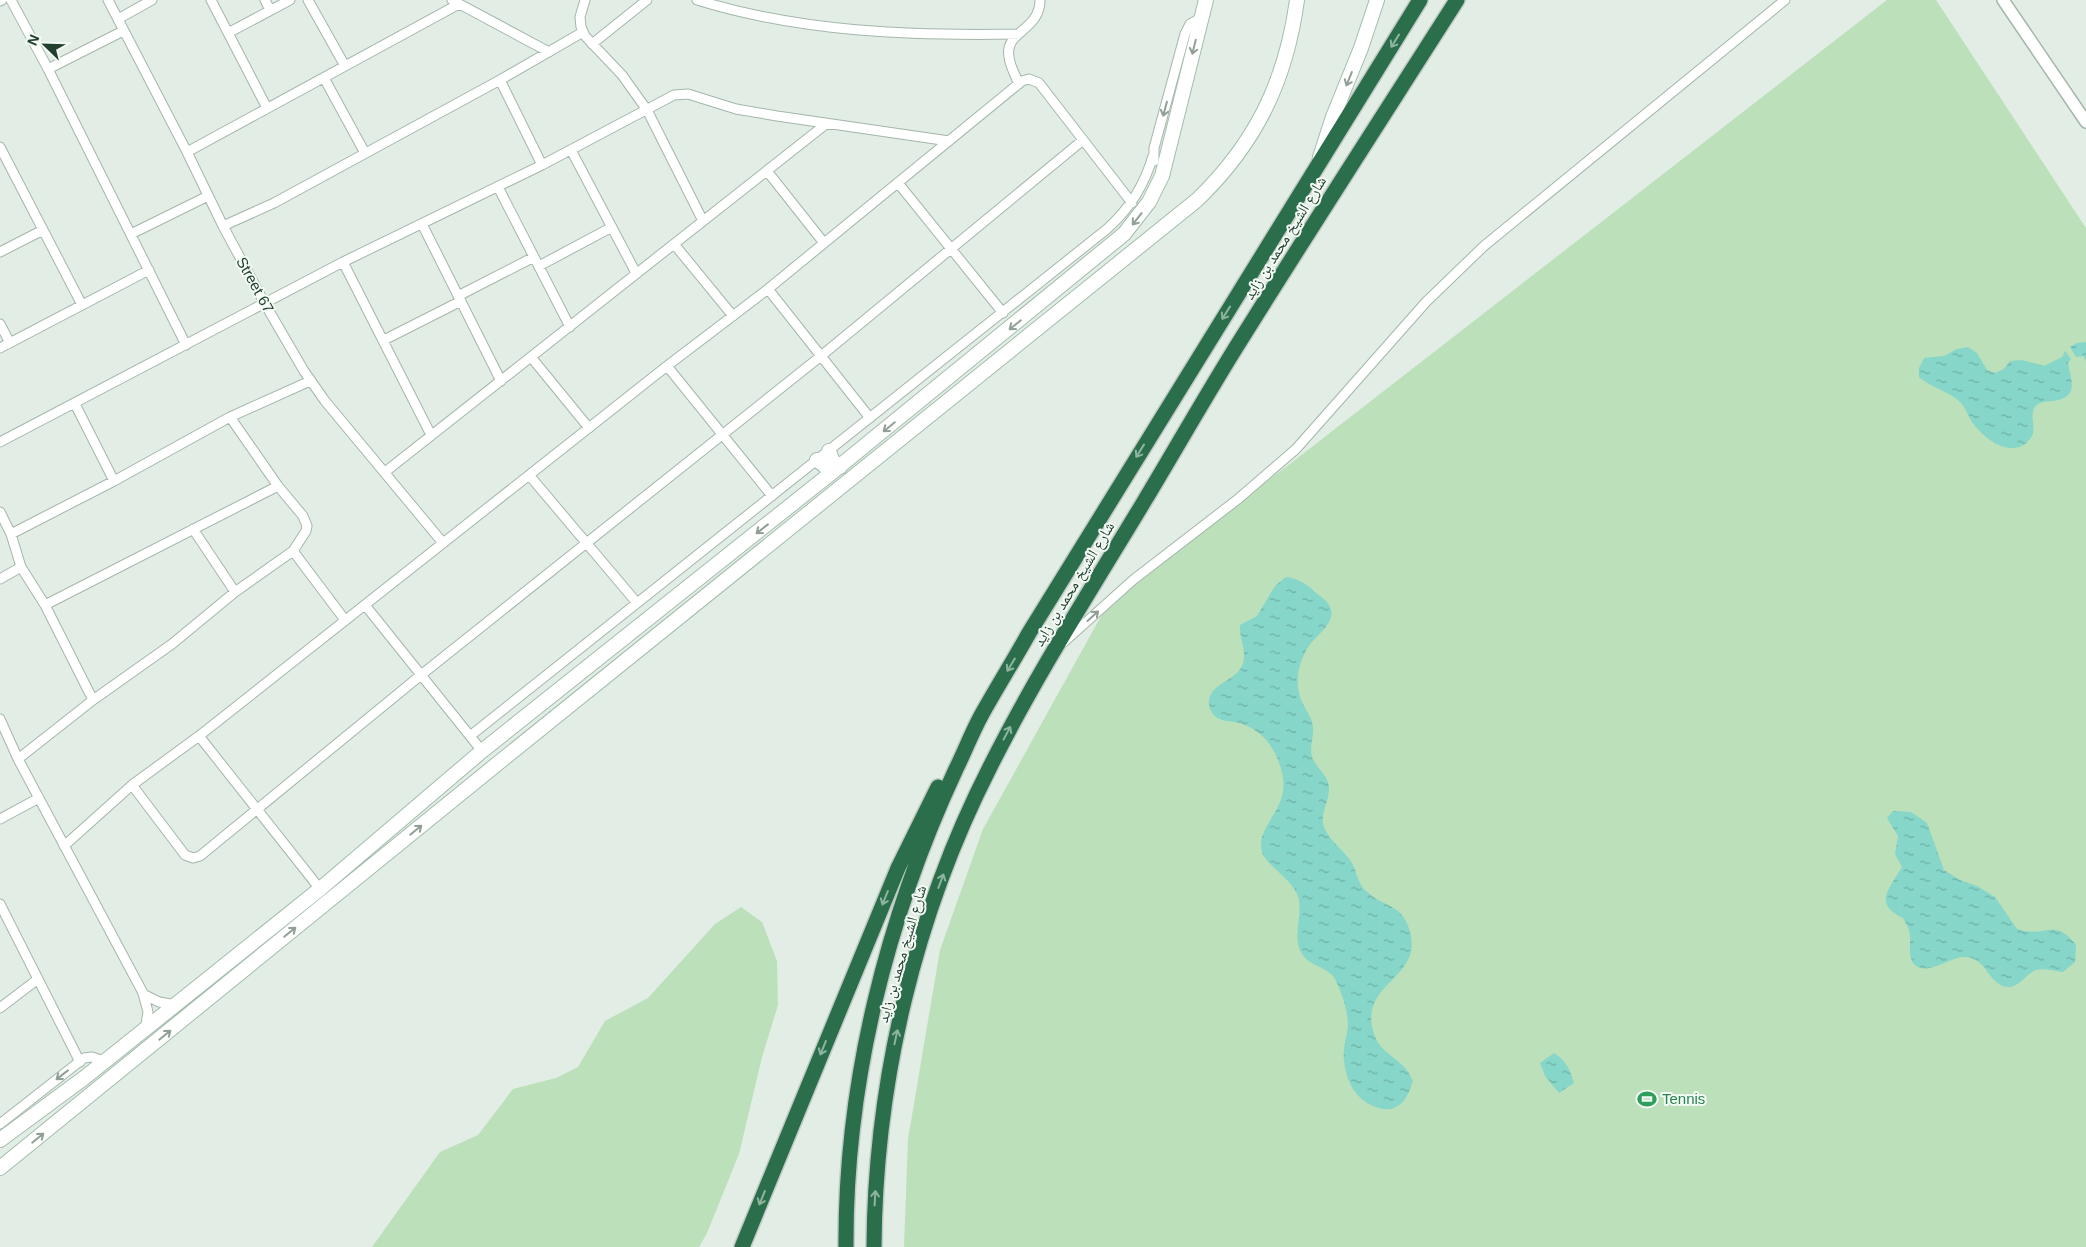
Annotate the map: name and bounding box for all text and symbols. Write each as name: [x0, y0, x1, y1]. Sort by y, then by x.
north arrow: [20, 20, 70, 70]
text: N: [24, 32, 42, 48]
one-way arrow: [1389, 34, 1399, 48]
one-way arrow: [1189, 39, 1198, 55]
one-way arrow: [1344, 71, 1353, 86]
one-way arrow: [1159, 100, 1169, 116]
street label: شارع الشيخ محمد بن زايد: [1240, 173, 1331, 303]
one-way arrow: [1132, 212, 1143, 225]
street label: Street 67: [233, 254, 278, 315]
one-way arrow: [1221, 306, 1231, 320]
one-way arrow: [1009, 319, 1022, 330]
one-way arrow: [882, 422, 895, 433]
one-way arrow: [1135, 444, 1145, 458]
street label: شارع الشيخ محمد بن زايد: [1030, 518, 1119, 650]
one-way arrow: [756, 523, 769, 534]
one-way arrow: [1087, 610, 1100, 621]
one-way arrow: [1005, 658, 1015, 672]
one-way arrow: [1003, 726, 1012, 741]
one-way arrow: [409, 824, 422, 835]
one-way arrow: [937, 874, 946, 889]
street label: شارع الشيخ محمد بن زايد: [874, 883, 931, 1025]
one-way arrow: [880, 890, 889, 905]
one-way arrow: [284, 927, 297, 938]
one-way arrow: [158, 1030, 171, 1041]
one-way arrow: [892, 1030, 902, 1046]
one-way arrow: [818, 1040, 828, 1055]
one-way arrow: [56, 1070, 69, 1081]
sports icon: Tennis: [1636, 1088, 1658, 1110]
place label: Tennis: [1662, 1090, 1705, 1107]
one-way arrow: [32, 1132, 45, 1143]
one-way arrow: [756, 1190, 766, 1205]
one-way arrow: [871, 1191, 880, 1207]

